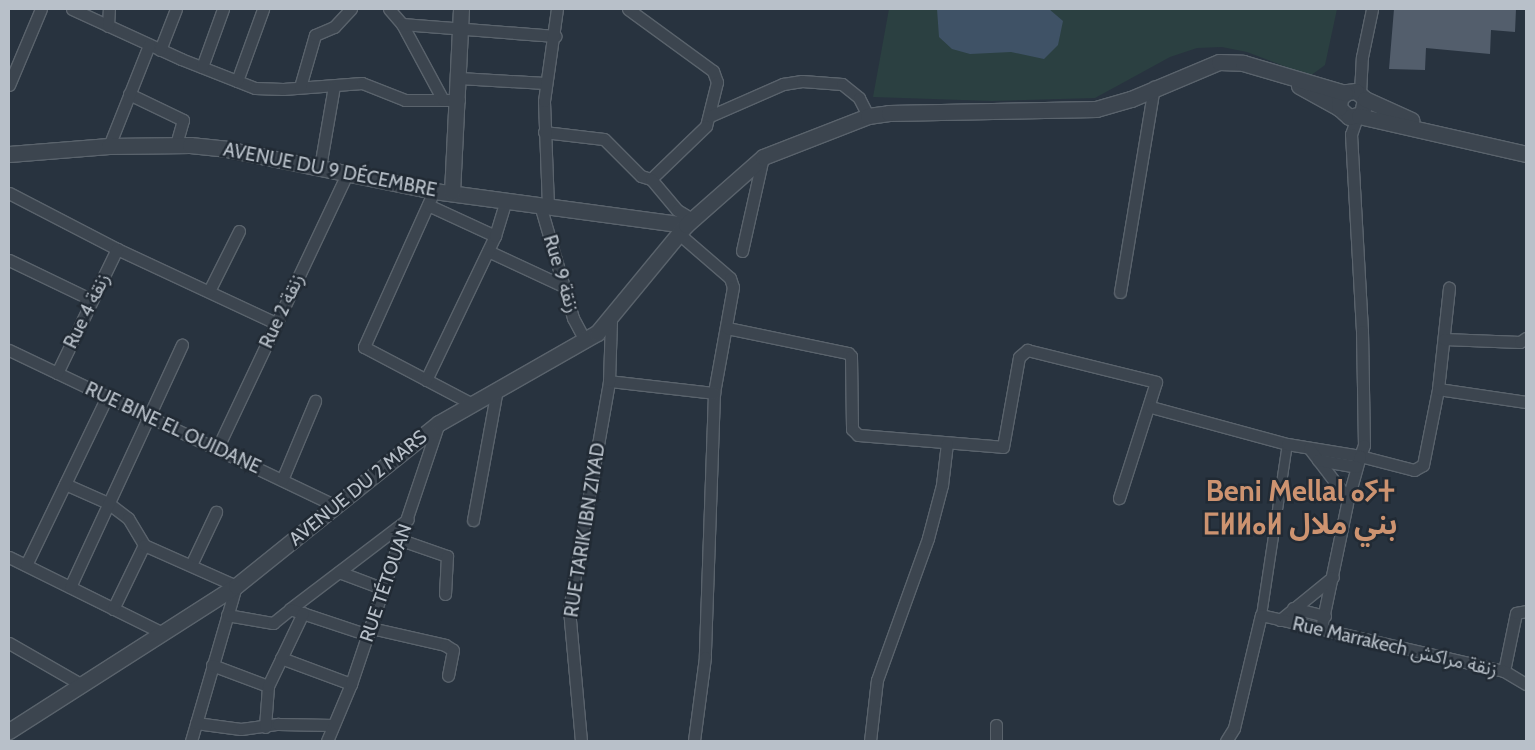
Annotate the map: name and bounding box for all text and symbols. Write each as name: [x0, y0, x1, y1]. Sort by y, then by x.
street label: AVENUE DU 9 DÉCEMBRE: [221, 138, 439, 202]
street label: Rue 9 زنقة: [538, 232, 584, 316]
street label: Rue 4 زنقة: [59, 270, 115, 352]
street label: Rue 2 زنقة: [255, 270, 309, 352]
street label: RUE BINE EL OUIDANE: [82, 377, 264, 479]
street label: AVENUE DU 2 MARS: [285, 425, 431, 551]
street label: RUE TARIK IBN ZIYAD: [560, 441, 610, 619]
district label: Beni Mellal ⴰⵢⵜ ⵎⵍⵍⴰⵍ بني ملال: [1203, 473, 1397, 541]
street label: RUE TÉTOUAN: [355, 521, 417, 645]
street label: Rue Marrakech زنقة مراكش: [1290, 612, 1500, 682]

